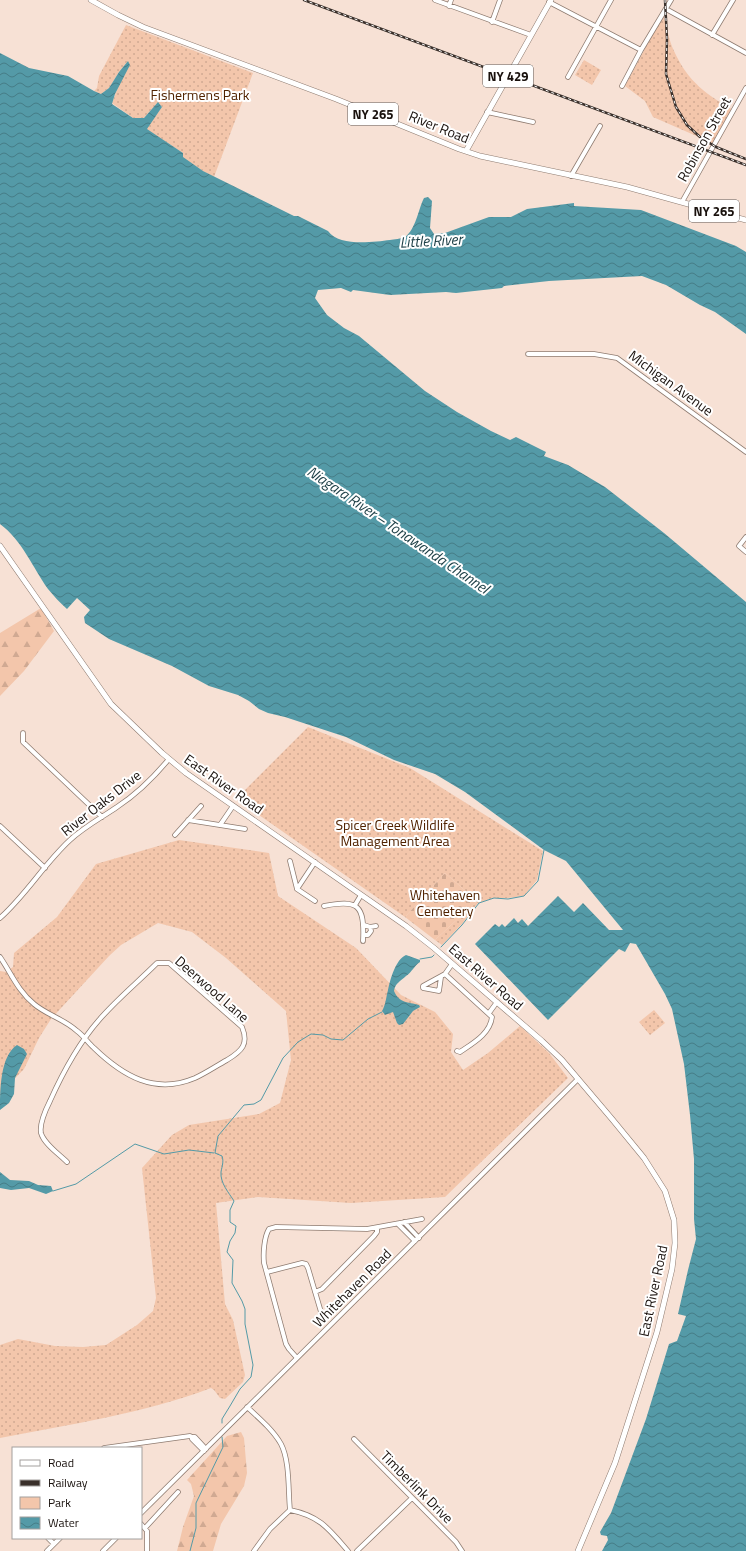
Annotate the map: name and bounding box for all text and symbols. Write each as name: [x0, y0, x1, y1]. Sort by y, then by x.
road number: NY 429: [483, 65, 533, 87]
park label: Fishermens Park: [150, 84, 250, 105]
street label: Robinson Street: [671, 92, 736, 185]
road number: NY 265: [348, 103, 398, 125]
street label: River Road: [406, 105, 473, 148]
road number: NY 265: [689, 200, 739, 222]
water label: Little River: [399, 227, 465, 254]
street label: Michigan Avenue: [625, 345, 718, 421]
water label: Niagara River – Tonawanda Channel: [303, 460, 495, 600]
street label: East River Road: [180, 748, 268, 819]
street label: River Oaks Drive: [56, 765, 145, 841]
park label: Spicer Creek Wildlife Management Area: [335, 814, 455, 851]
park label: Whitehaven Cemetery: [410, 884, 480, 921]
street label: East River Road: [444, 938, 528, 1015]
street label: Deerwood Lane: [171, 950, 254, 1027]
street label: Whitehaven Road: [307, 1243, 396, 1332]
street label: East River Road: [633, 1243, 672, 1339]
street label: Timberlink Drive: [376, 1445, 459, 1528]
legend: [12, 1447, 142, 1539]
text: Road: [48, 1453, 74, 1472]
text: Railway: [48, 1473, 88, 1492]
text: Park: [48, 1493, 71, 1512]
text: Water: [48, 1513, 79, 1532]

